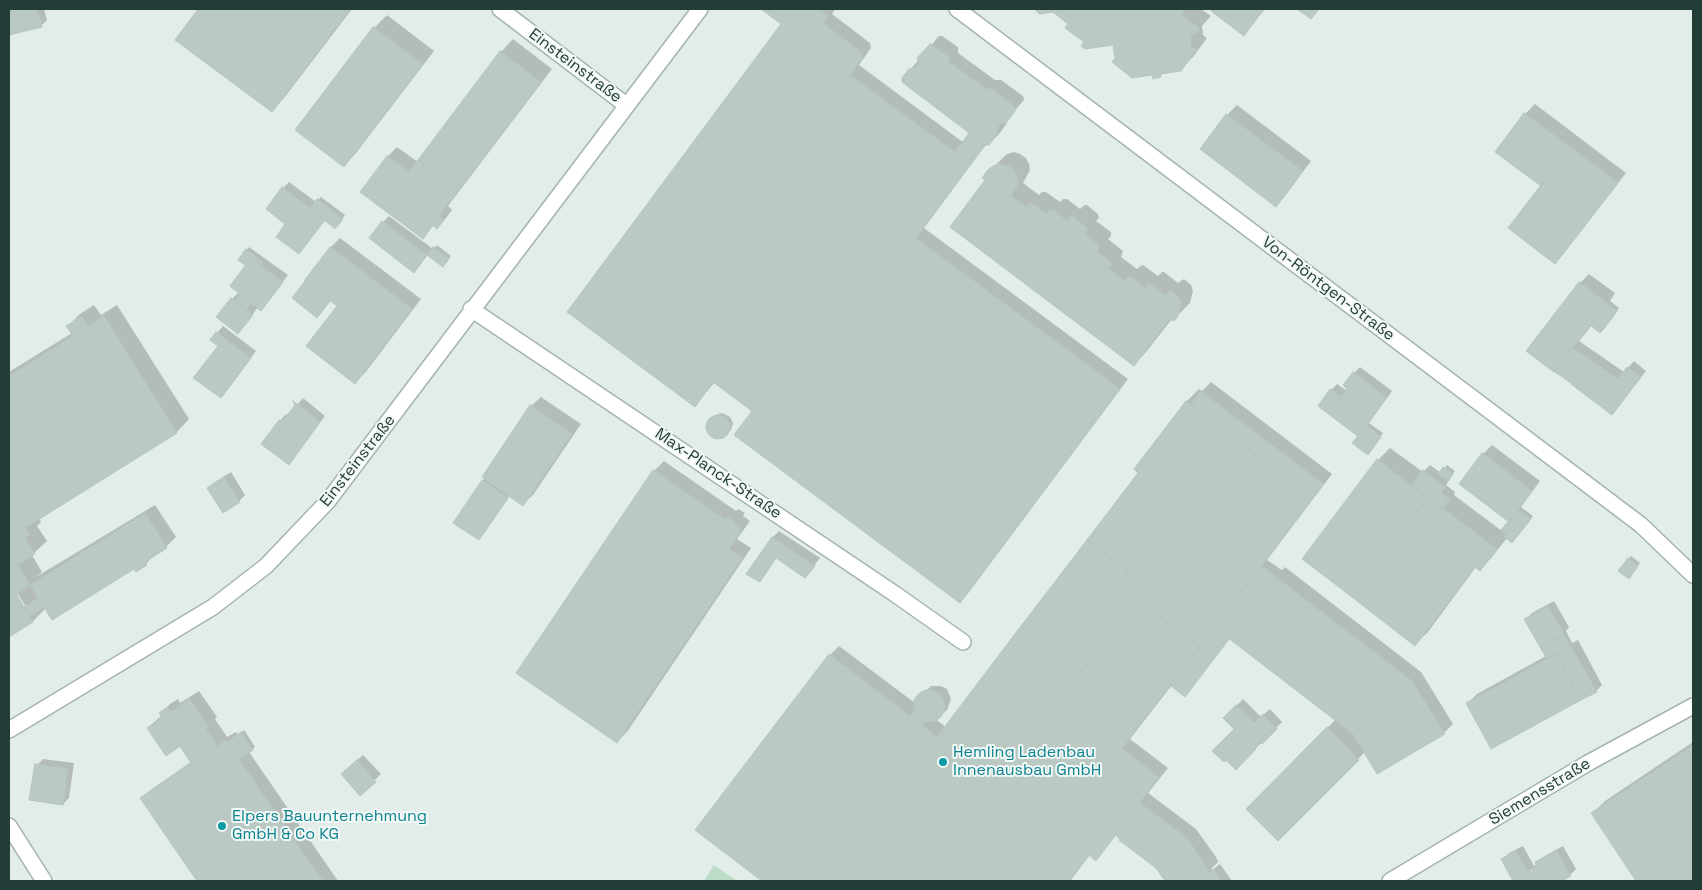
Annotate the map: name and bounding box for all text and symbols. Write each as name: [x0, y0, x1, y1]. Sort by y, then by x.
street label: Einsteinstraße: [525, 25, 625, 107]
street label: Von-Röntgen-Straße: [1258, 233, 1398, 345]
street label: Einsteinstraße: [316, 411, 400, 511]
street label: Max-Planck-Straße: [651, 425, 785, 523]
place label: Hemling Ladenbau Innenausbau GmbH: [953, 743, 1101, 781]
street label: Siemensstraße: [1486, 754, 1594, 830]
marker: Hemling Ladenbau Innenausbau GmbH: [937, 756, 949, 768]
place label: Elpers Bauunternehmung GmbH & Co KG: [232, 807, 427, 845]
marker: Elpers Bauunternehmung GmbH & Co KG: [216, 820, 228, 832]

